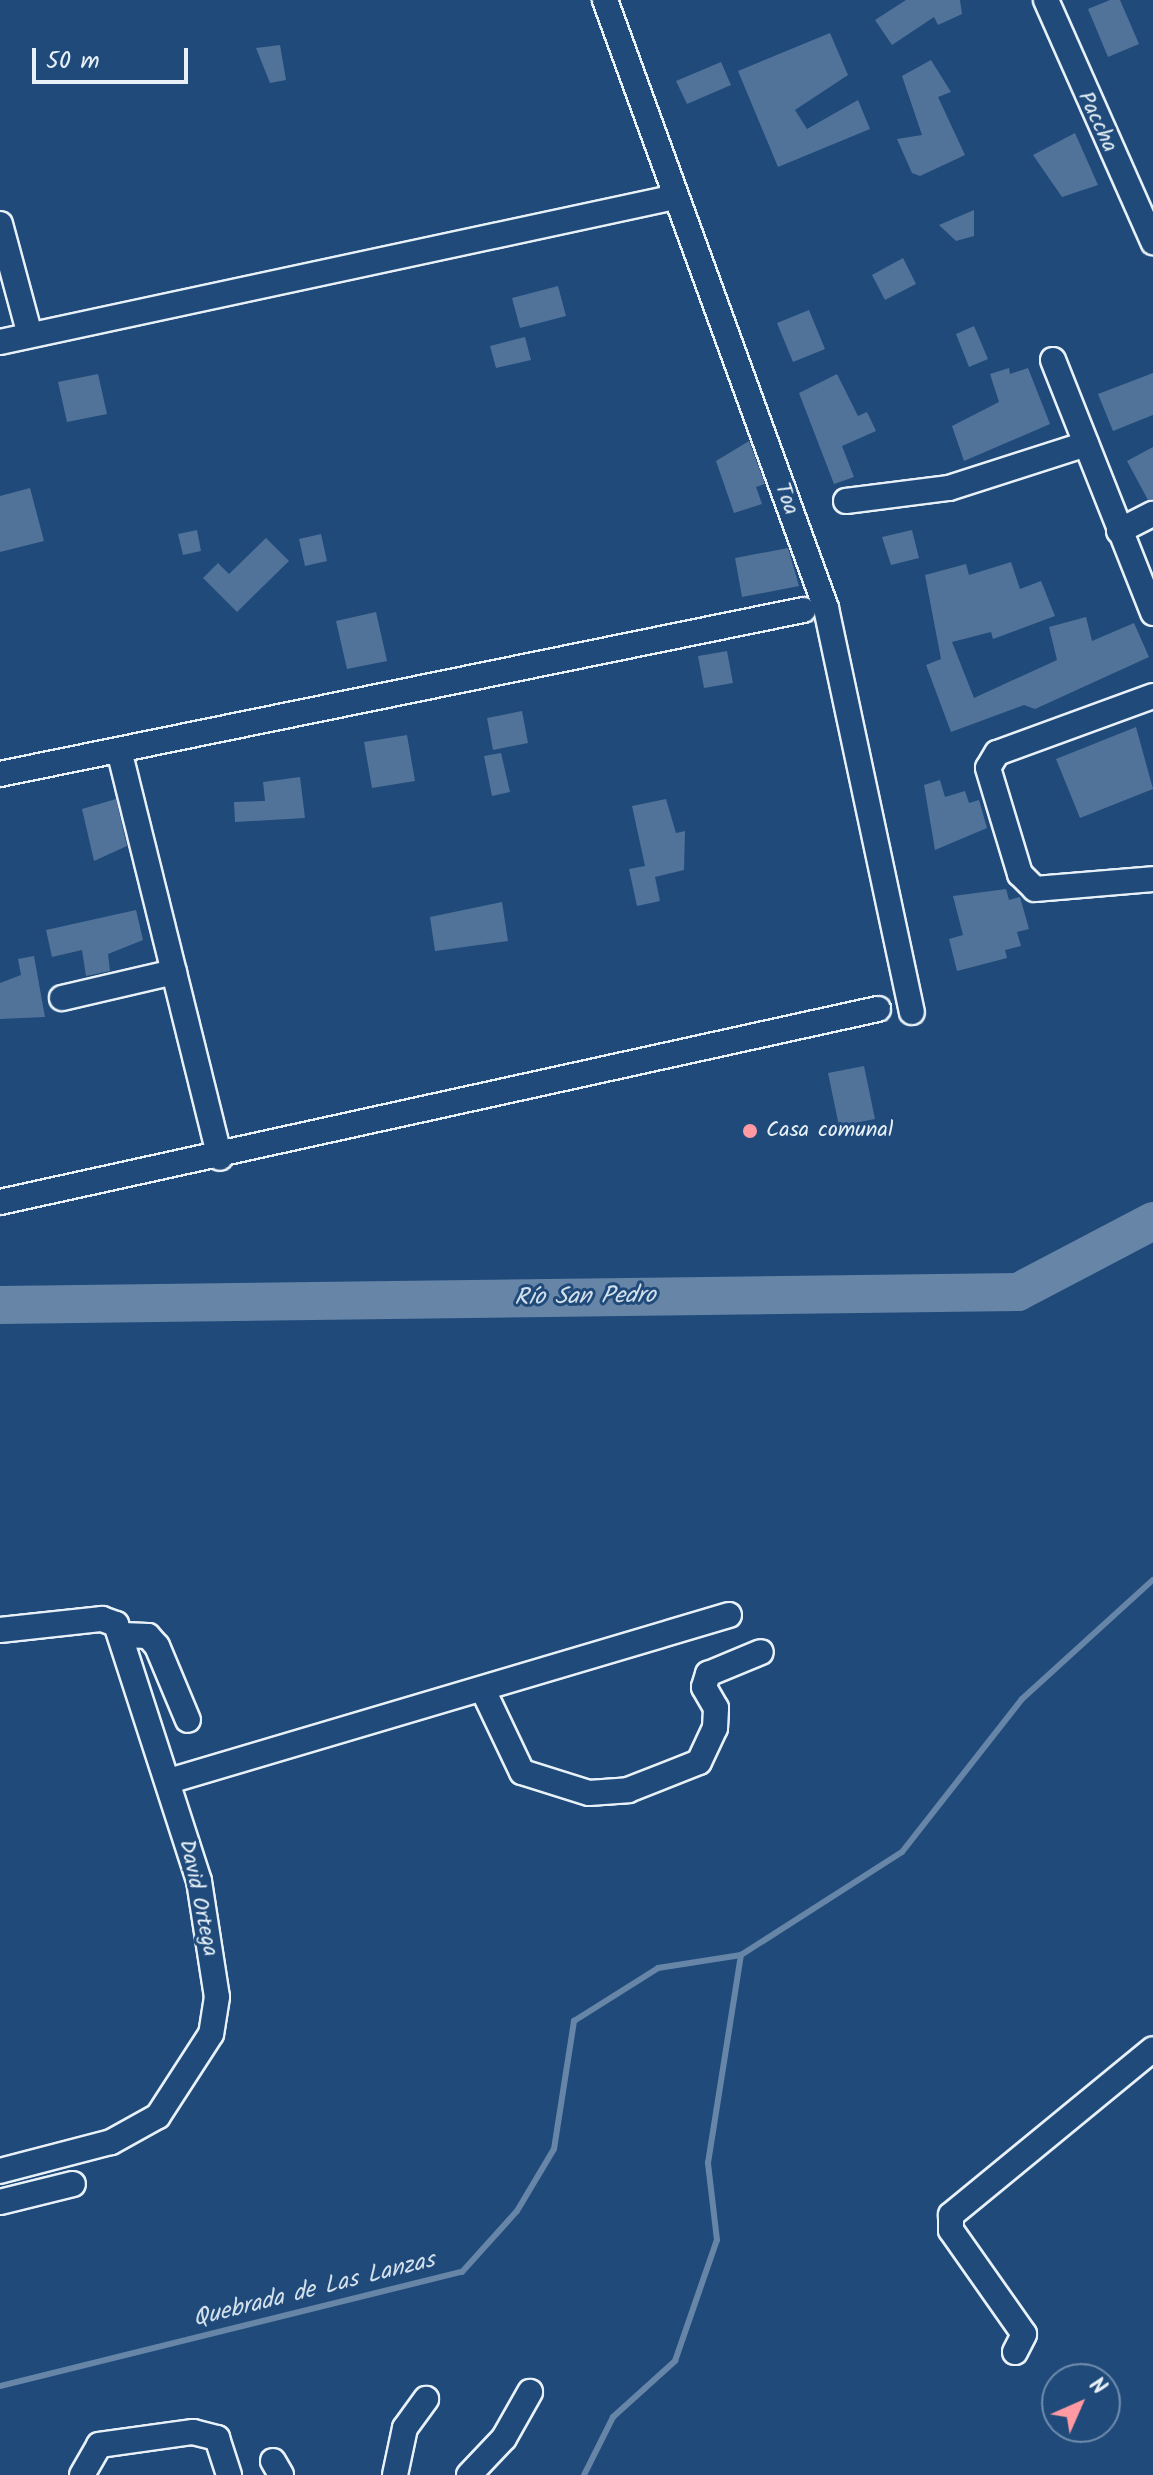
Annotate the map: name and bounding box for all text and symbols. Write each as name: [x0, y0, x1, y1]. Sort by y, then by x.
scale bar: [36, 32, 192, 82]
text: 50 m: [46, 42, 100, 81]
street label: Paccha: [1072, 87, 1122, 157]
street label: Toa: [768, 479, 804, 519]
place label: Casa comunal: [766, 1118, 893, 1144]
marker: Casa comunal: [741, 1122, 759, 1140]
water label: Río San Pedro: [514, 1281, 656, 1313]
street label: David Ortega: [173, 1837, 223, 1959]
water label: Quebrada de Las Lanzas: [190, 2246, 438, 2334]
north arrow: [1041, 2363, 1121, 2443]
text: N: [1080, 2370, 1114, 2404]

